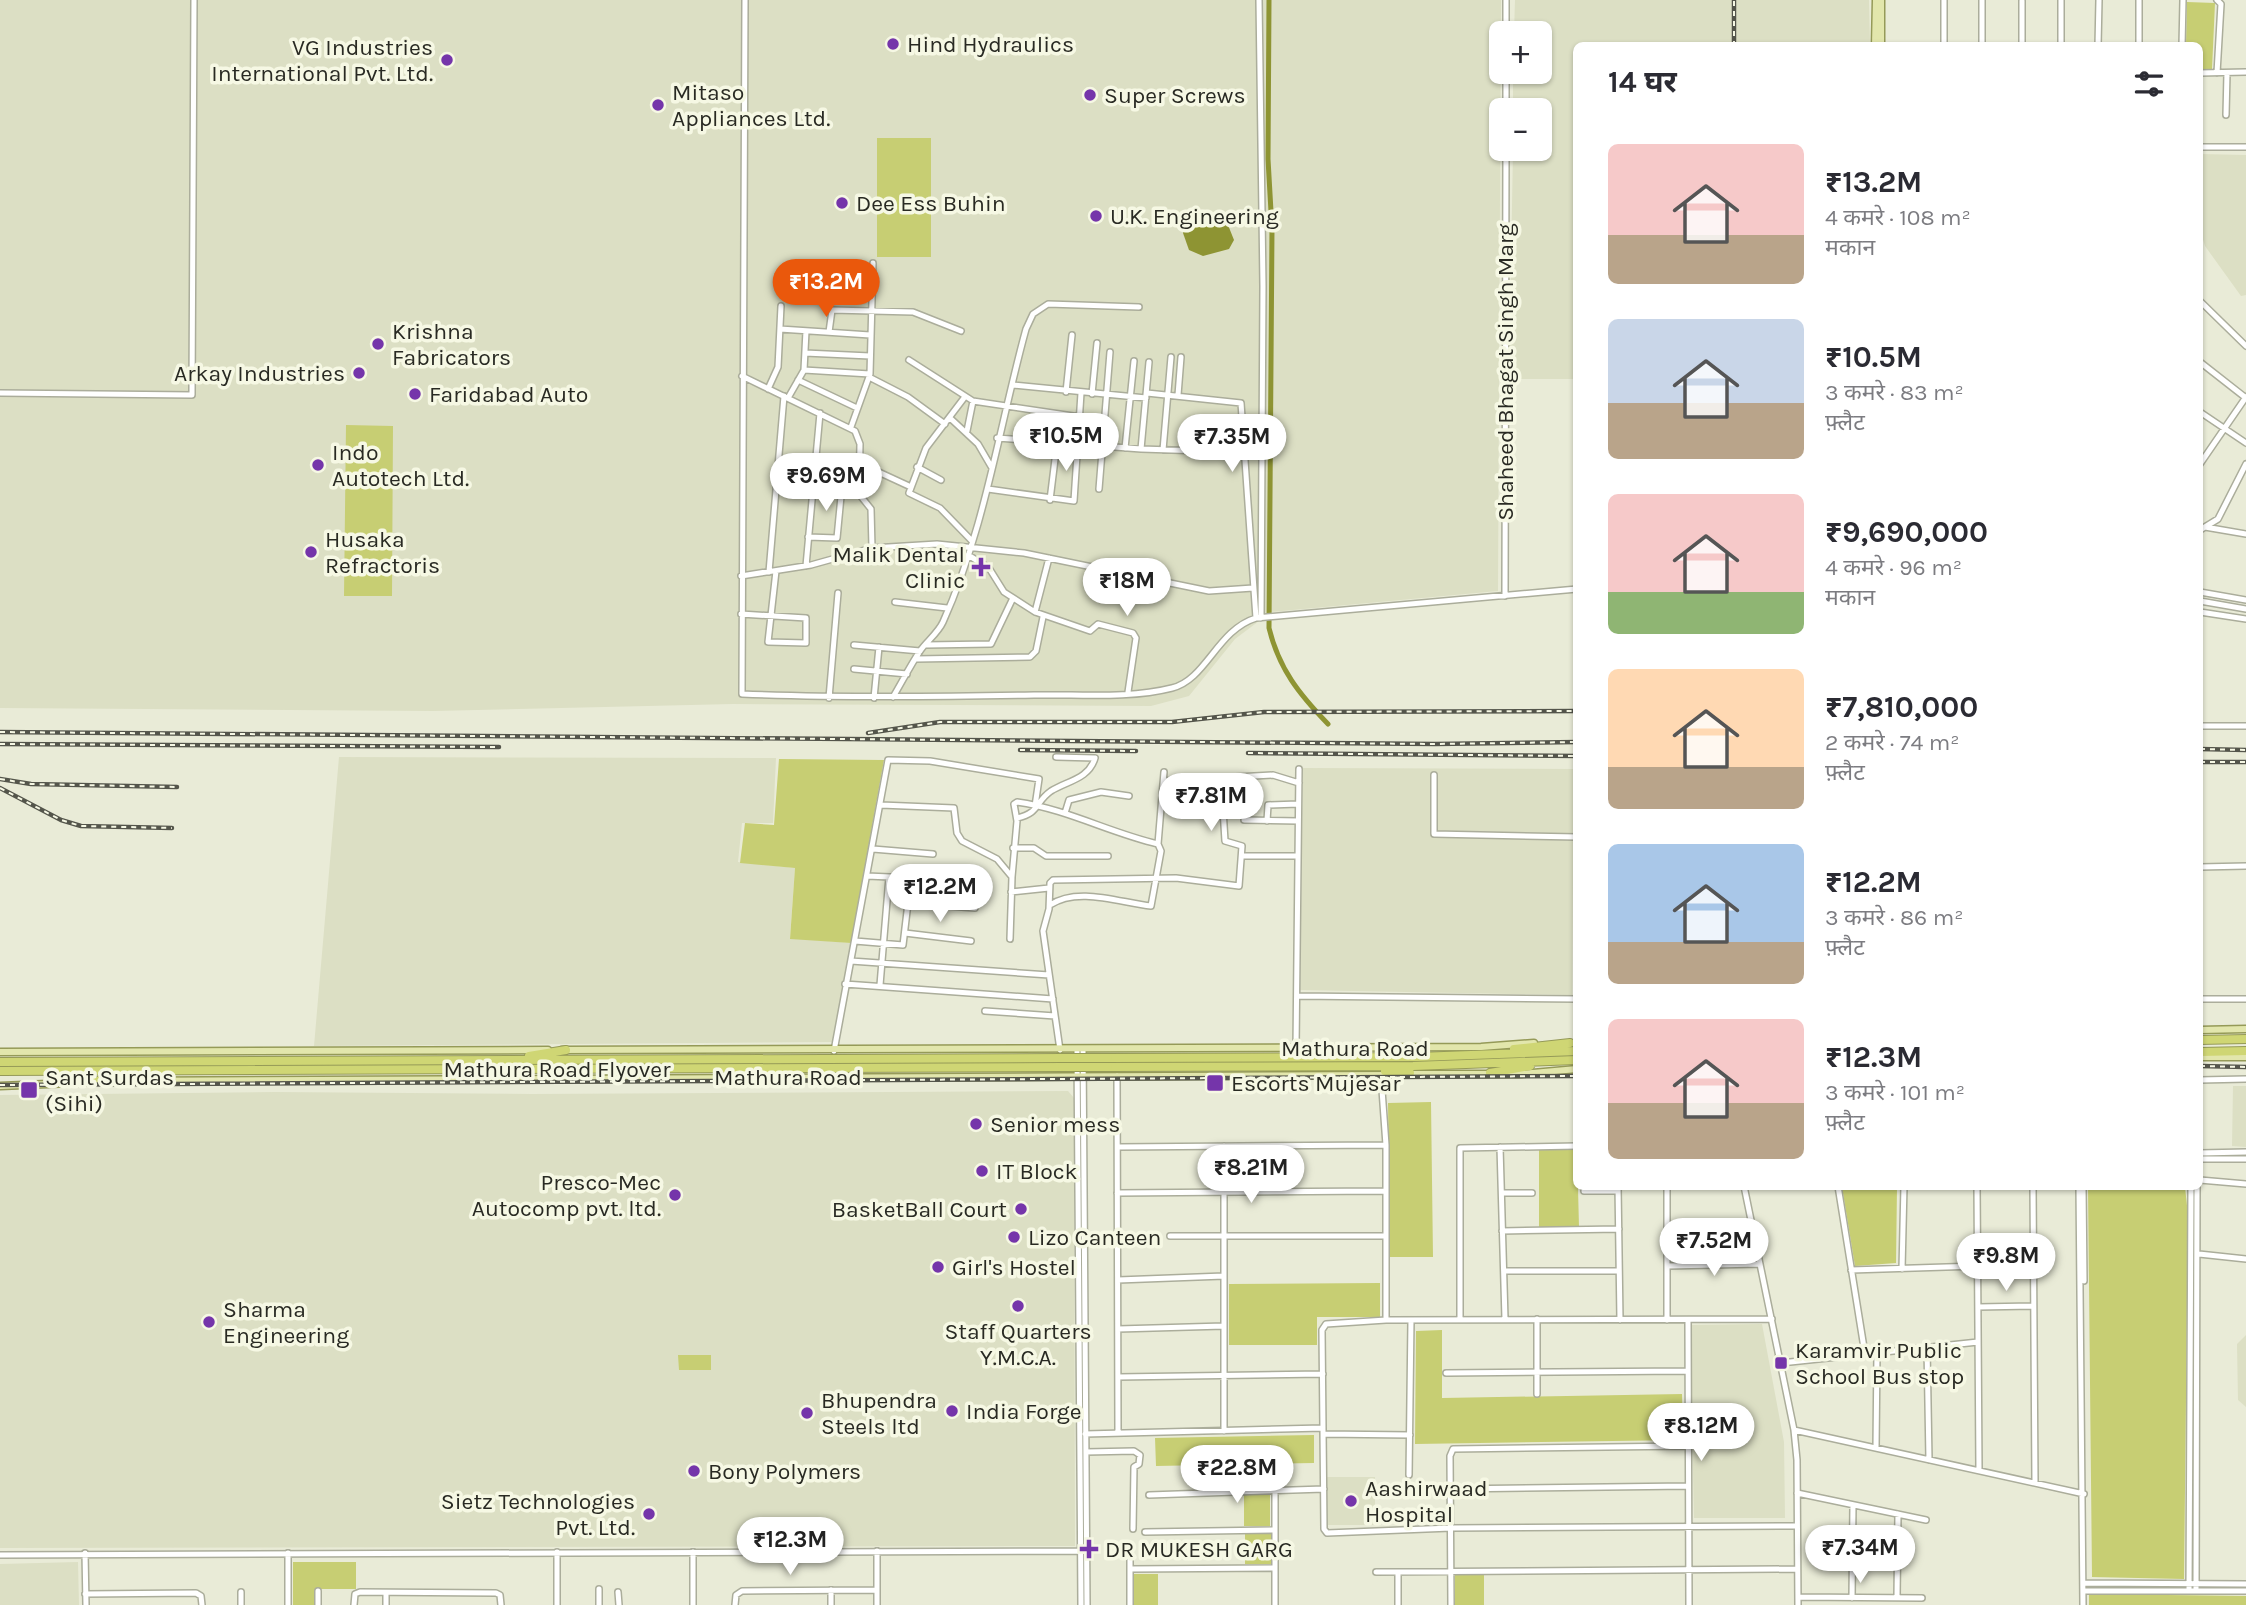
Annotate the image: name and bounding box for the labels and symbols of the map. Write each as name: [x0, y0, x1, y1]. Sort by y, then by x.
place label: Hind Hydraulics: [907, 31, 1074, 58]
place label: VG Industries International Pvt. Ltd.: [211, 34, 433, 87]
marker: Hind Hydraulics: [885, 36, 901, 52]
marker: VG Industries International Pvt. Ltd.: [439, 52, 455, 68]
place label: Mitaso Appliances Ltd.: [672, 79, 830, 132]
place label: Super Screws: [1104, 82, 1246, 109]
marker: Super Screws: [1082, 87, 1098, 103]
marker: Mitaso Appliances Ltd.: [650, 97, 666, 113]
place label: Dee Ess Buhin: [856, 190, 1006, 217]
marker: Dee Ess Buhin: [834, 195, 850, 211]
place label: U.K. Engineering: [1110, 203, 1279, 230]
marker: U.K. Engineering: [1088, 208, 1104, 224]
street label: Shaheed Bhagat Singh Marg: [1492, 223, 1519, 521]
pin: ₹13.2M: [769, 260, 883, 319]
place label: Krishna Fabricators: [392, 318, 511, 371]
marker: Krishna Fabricators: [370, 336, 386, 352]
place label: Arkay Industries: [174, 360, 345, 387]
marker: Arkay Industries: [351, 365, 367, 381]
place label: Faridabad Auto: [429, 381, 588, 408]
marker: Faridabad Auto: [407, 386, 423, 402]
pin: ₹10.5M: [1009, 414, 1123, 473]
pin: ₹7.35M: [1175, 414, 1289, 474]
place label: Indo Autotech Ltd.: [332, 439, 469, 492]
pin: ₹9.69M: [769, 454, 883, 513]
marker: Indo Autotech Ltd.: [310, 457, 326, 473]
place label: Husaka Refractoris: [325, 526, 440, 579]
place label: Malik Dental Clinic: [833, 541, 965, 594]
marker: Husaka Refractoris: [303, 544, 319, 560]
marker: Malik Dental Clinic: [971, 557, 991, 577]
pin: ₹18M: [1086, 558, 1168, 618]
pin: ₹7.81M: [1154, 774, 1268, 833]
pin: ₹12.2M: [883, 864, 997, 924]
street label: Mathura Road: [1281, 1035, 1429, 1062]
street label: Mathura Road Flyover: [444, 1056, 671, 1083]
place label: Sant Surdas (Sihi): [45, 1064, 174, 1117]
street label: Mathura Road: [714, 1064, 862, 1091]
place label: Escorts Mujesar: [1231, 1070, 1401, 1097]
marker: Escorts Mujesar: [1205, 1073, 1225, 1093]
marker: Sant Surdas (Sihi): [19, 1080, 39, 1100]
place label: Senior mess: [990, 1111, 1120, 1138]
marker: Senior mess: [968, 1116, 984, 1132]
pin: ₹8.21M: [1194, 1146, 1308, 1205]
place label: IT Block: [996, 1158, 1078, 1185]
marker: IT Block: [974, 1163, 990, 1179]
place label: Presco-Mec Autocomp pvt. ltd.: [472, 1169, 661, 1222]
marker: Presco-Mec Autocomp pvt. ltd.: [667, 1187, 683, 1203]
place label: BasketBall Court: [832, 1196, 1007, 1223]
marker: BasketBall Court: [1013, 1201, 1029, 1217]
pin: ₹7.52M: [1657, 1218, 1771, 1278]
place label: Lizo Canteen: [1028, 1224, 1161, 1251]
marker: Lizo Canteen: [1006, 1229, 1022, 1245]
pin: ₹9.8M: [1957, 1234, 2055, 1293]
place label: Girl's Hostel: [952, 1254, 1076, 1281]
marker: Girl's Hostel: [930, 1259, 946, 1275]
place label: Sharma Engineering: [223, 1296, 349, 1349]
marker: Staff Quarters Y.M.C.A.: [1010, 1298, 1026, 1314]
marker: Sharma Engineering: [201, 1314, 217, 1330]
place label: Staff Quarters Y.M.C.A.: [944, 1318, 1092, 1371]
place label: Karamvir Public School Bus stop: [1795, 1337, 1964, 1390]
marker: Karamvir Public School Bus stop: [1773, 1355, 1789, 1371]
place label: Bhupendra Steels ltd: [821, 1387, 937, 1440]
place label: India Forge: [966, 1398, 1082, 1425]
marker: India Forge: [944, 1403, 960, 1419]
pin: ₹8.12M: [1644, 1404, 1758, 1463]
marker: Bhupendra Steels ltd: [799, 1405, 815, 1421]
pin: ₹22.8M: [1180, 1446, 1294, 1505]
place label: Bony Polymers: [708, 1458, 861, 1485]
marker: Bony Polymers: [686, 1463, 702, 1479]
place label: Aashirwaad Hospital: [1365, 1475, 1488, 1528]
place label: Sietz Technologies Pvt. Ltd.: [441, 1488, 635, 1541]
marker: Aashirwaad Hospital: [1343, 1493, 1359, 1509]
marker: Sietz Technologies Pvt. Ltd.: [641, 1506, 657, 1522]
pin: ₹12.3M: [733, 1518, 847, 1577]
pin: ₹7.34M: [1803, 1526, 1917, 1585]
place label: DR MUKESH GARG: [1105, 1536, 1293, 1563]
marker: DR MUKESH GARG: [1079, 1539, 1099, 1559]

